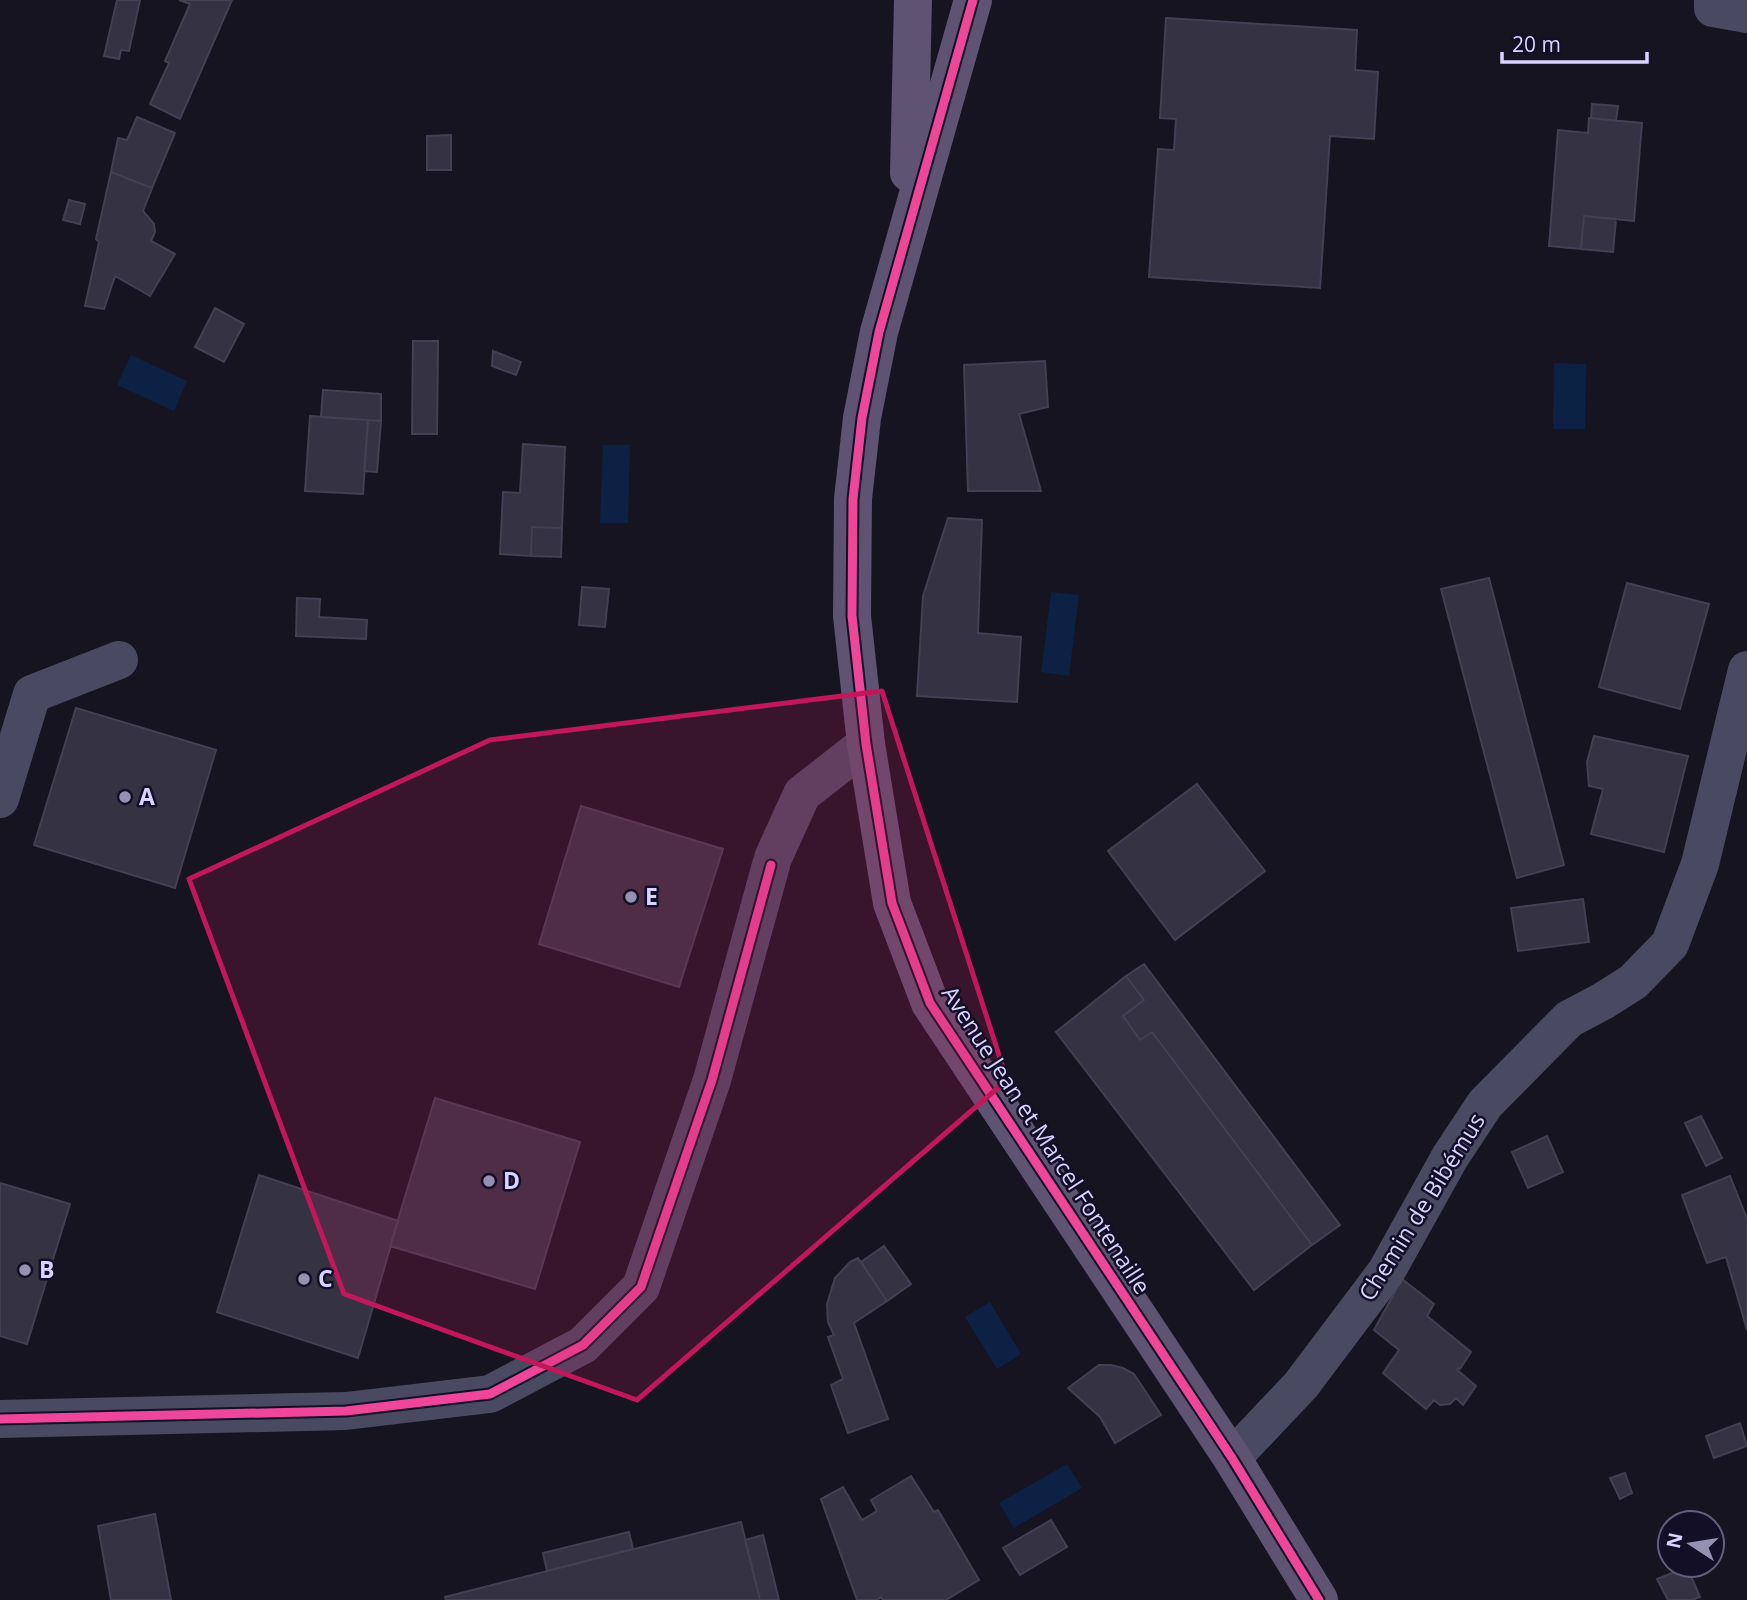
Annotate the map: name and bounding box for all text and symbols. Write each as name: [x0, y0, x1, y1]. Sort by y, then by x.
scale bar: [1502, 21, 1647, 65]
text: 20 m: [1512, 30, 1561, 58]
place label: A: [139, 780, 155, 812]
marker: A: [117, 789, 133, 805]
place label: E: [645, 880, 658, 912]
marker: E: [623, 889, 639, 905]
street label: Avenue Jean et Marcel Fontenaille: [935, 979, 1159, 1300]
street label: Chemin de Bibémus: [1350, 1107, 1492, 1306]
place label: D: [503, 1164, 520, 1196]
marker: D: [481, 1173, 497, 1189]
place label: B: [39, 1253, 54, 1285]
marker: B: [17, 1262, 33, 1278]
place label: C: [318, 1262, 333, 1294]
marker: C: [296, 1271, 312, 1287]
north arrow: [1656, 1509, 1726, 1579]
text: N: [1660, 1530, 1689, 1551]

